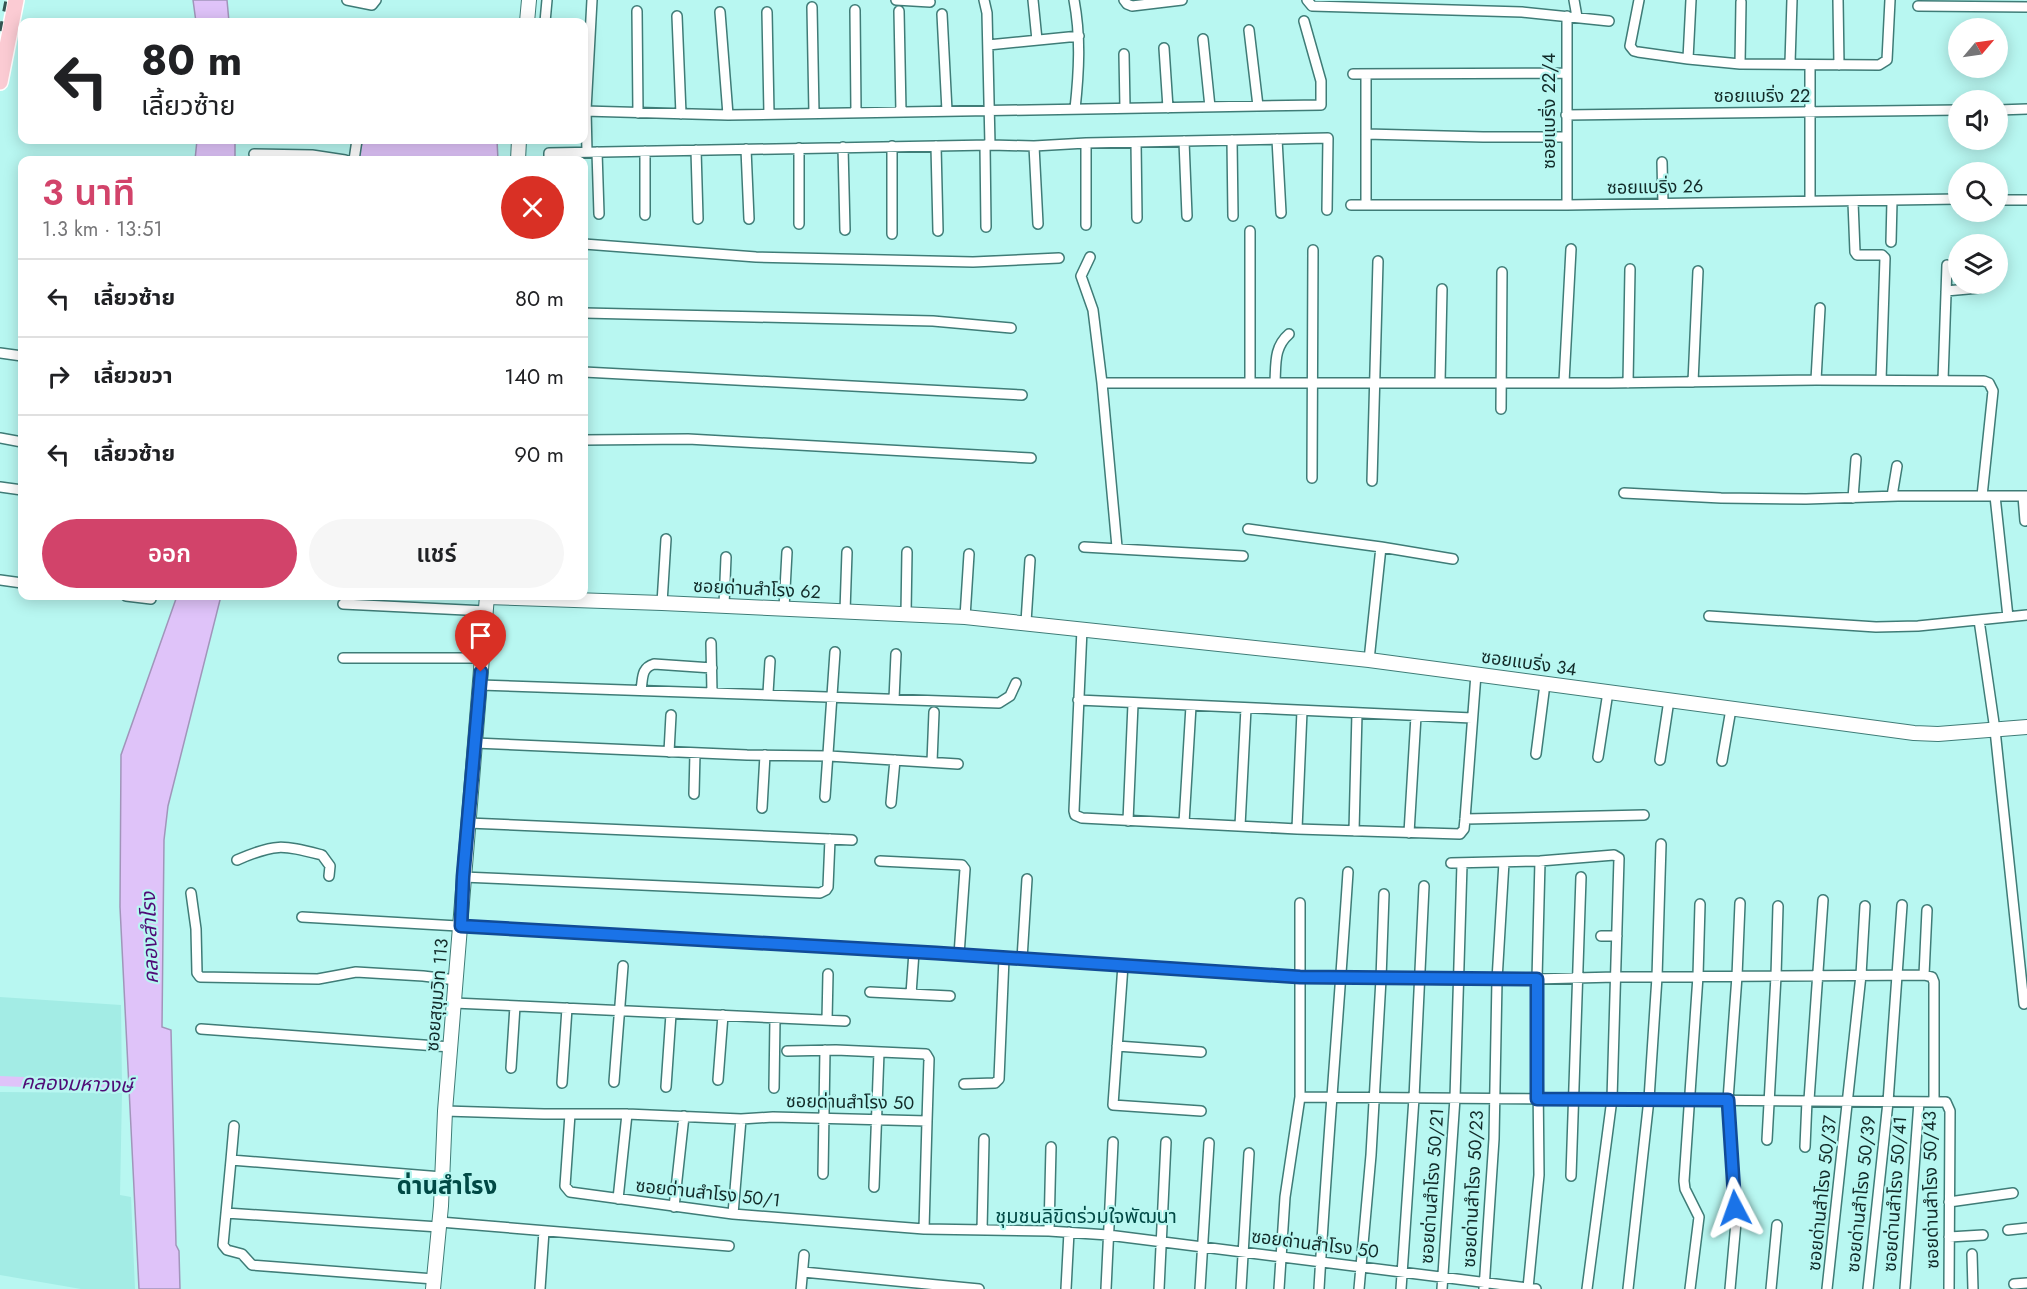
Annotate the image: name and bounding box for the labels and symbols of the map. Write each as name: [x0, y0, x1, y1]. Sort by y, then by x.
north arrow: [1948, 18, 2008, 78]
street label: ซอยแบริ่ง 22/4: [1536, 53, 1562, 169]
street label: ซอยแบริ่ง 22: [1714, 83, 1810, 109]
street label: ซอยแบริ่ง 26: [1607, 173, 1703, 201]
street label: ซอยด่านสำโรง 62: [692, 573, 822, 605]
pin: [455, 610, 506, 672]
street label: ซอยแบริ่ง 34: [1480, 643, 1578, 683]
water label: คลองสำโรง: [134, 890, 166, 984]
street label: ซอยสุขุมวิท 113: [419, 937, 455, 1053]
water label: คลองมหาวงษ์: [21, 1068, 137, 1101]
street label: ซอยด่านสำโรง 50: [786, 1088, 915, 1116]
street label: ซอยด่านสำโรง 50/21: [1414, 1107, 1450, 1265]
street label: ซอยด่านสำโรง 50/23: [1456, 1109, 1490, 1268]
street label: ซอยด่านสำโรง 50/43: [1917, 1111, 1945, 1269]
street label: ซอยด่านสำโรง 50/37: [1801, 1113, 1843, 1272]
street label: ซอยด่านสำโรง 50/39: [1840, 1114, 1882, 1274]
street label: ซอยด่านสำโรง 50/41: [1877, 1115, 1913, 1273]
district label: ด่านสำโรง: [397, 1168, 497, 1203]
street label: ซอยด่านสำโรง 50/1: [634, 1172, 782, 1214]
position arrow: [1703, 1176, 1767, 1240]
district label: ชุมชนลิขิตร่วมใจพัฒนา: [995, 1202, 1177, 1231]
street label: ซอยด่านสำโรง 50: [1250, 1223, 1380, 1265]

